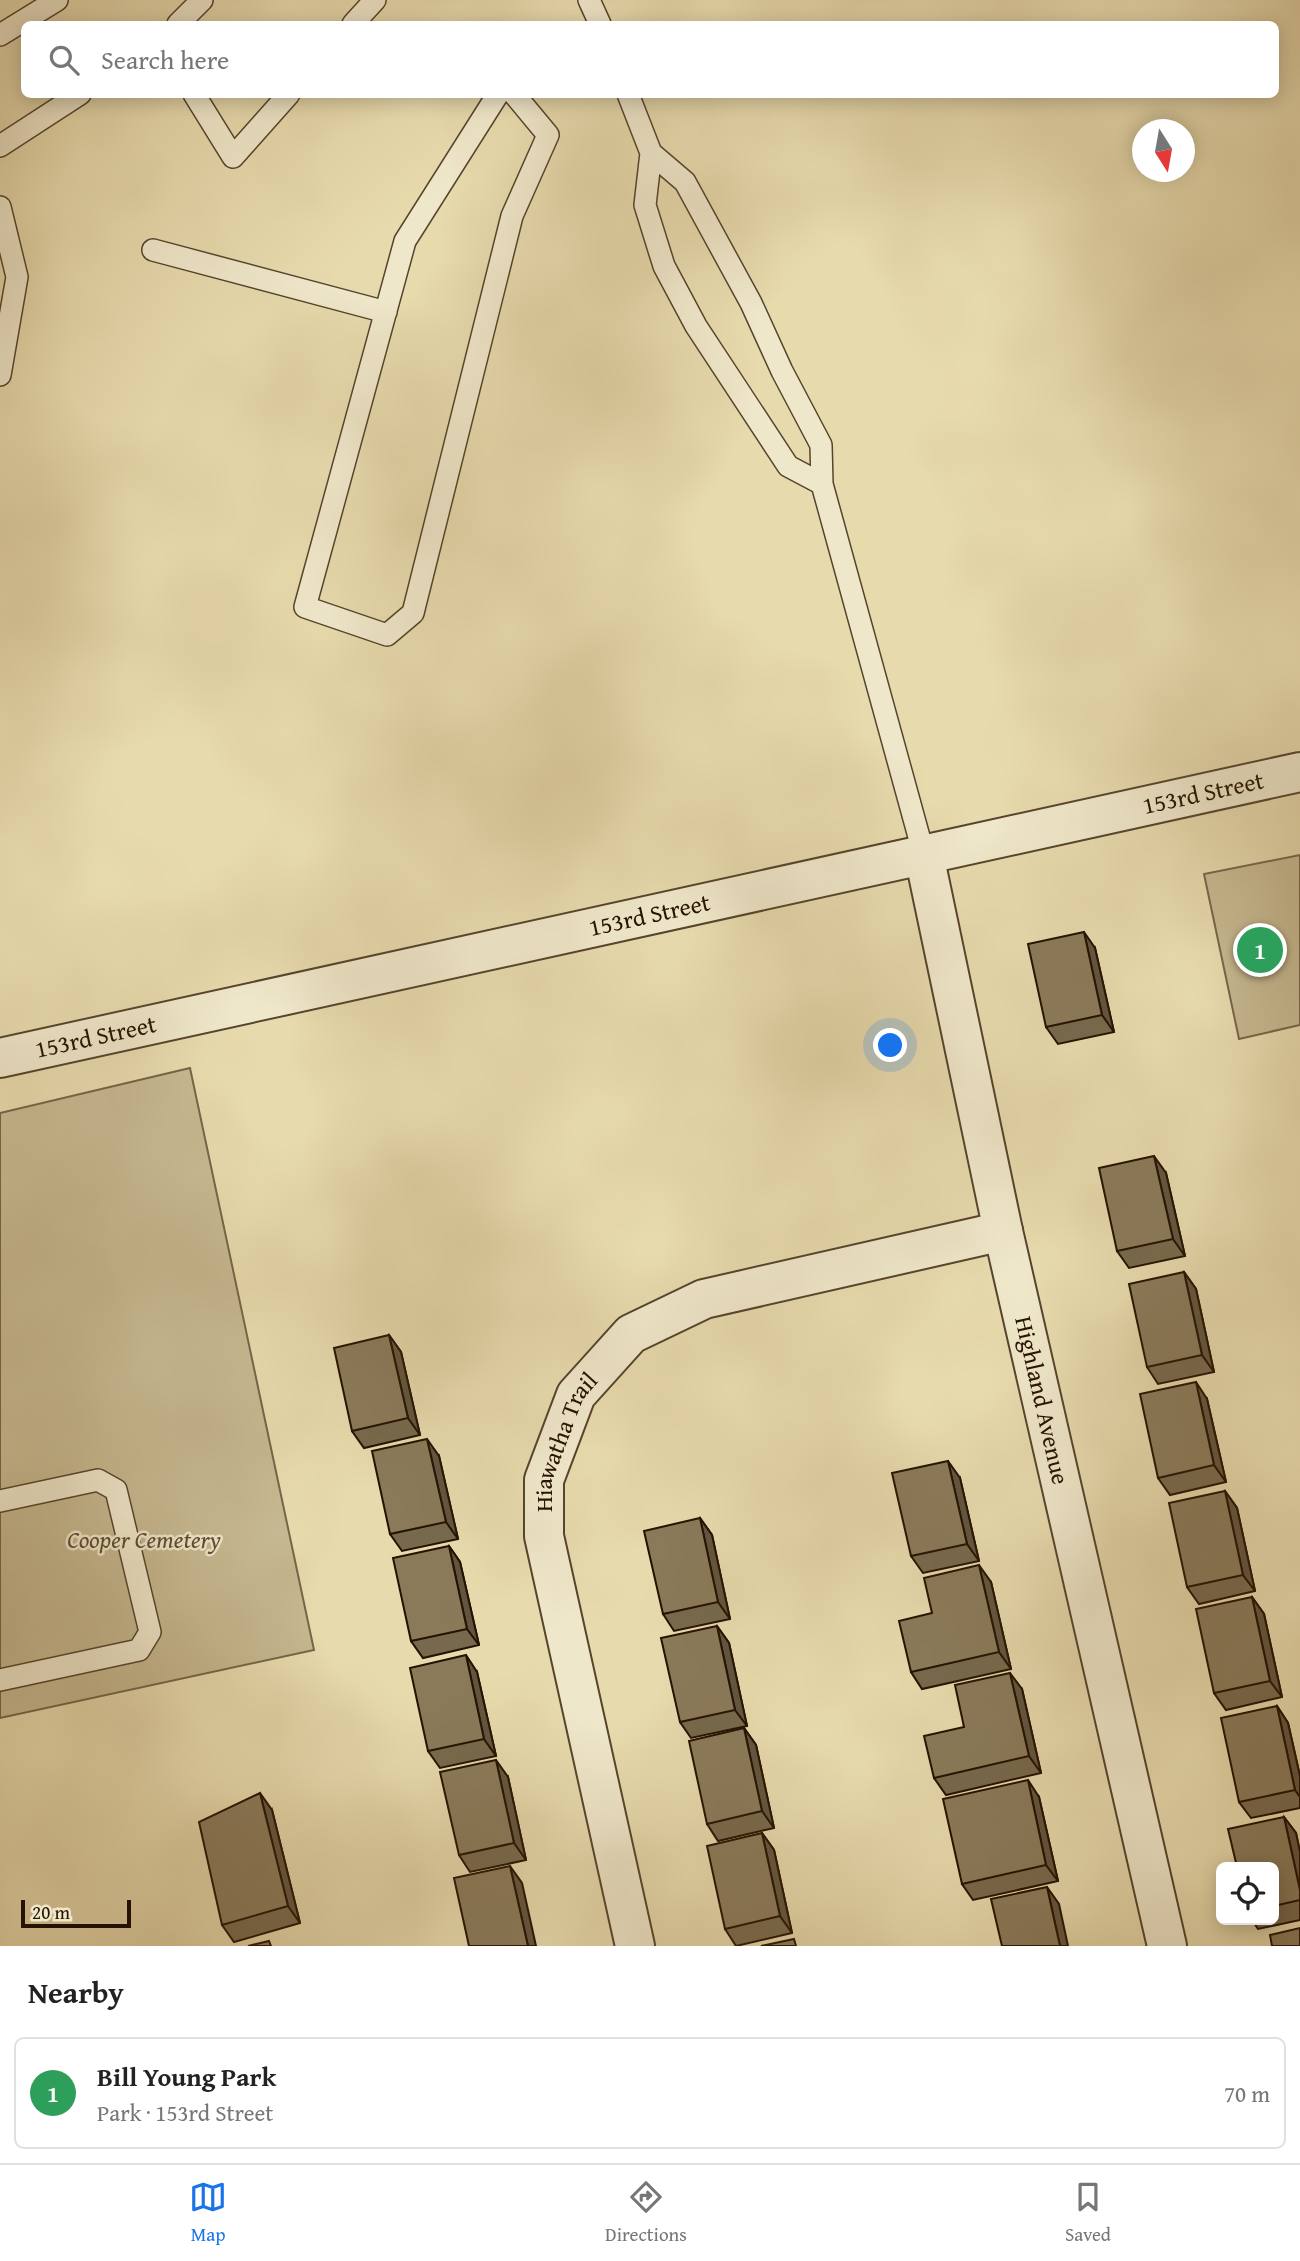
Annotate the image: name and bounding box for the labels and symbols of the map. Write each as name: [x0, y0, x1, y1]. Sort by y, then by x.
north arrow: [1132, 119, 1195, 182]
street label: 153rd Street: [1139, 762, 1268, 823]
street label: 153rd Street: [585, 884, 714, 945]
pin: 1: [1237, 924, 1283, 976]
street label: 153rd Street: [32, 1006, 160, 1067]
your location: [873, 1028, 907, 1062]
street label: Highland Avenue: [1006, 1313, 1079, 1488]
street label: Hiawatha Trail: [526, 1364, 606, 1512]
park label: Cooper Cemetery: [67, 1522, 221, 1557]
scale bar: [21, 1897, 131, 1929]

